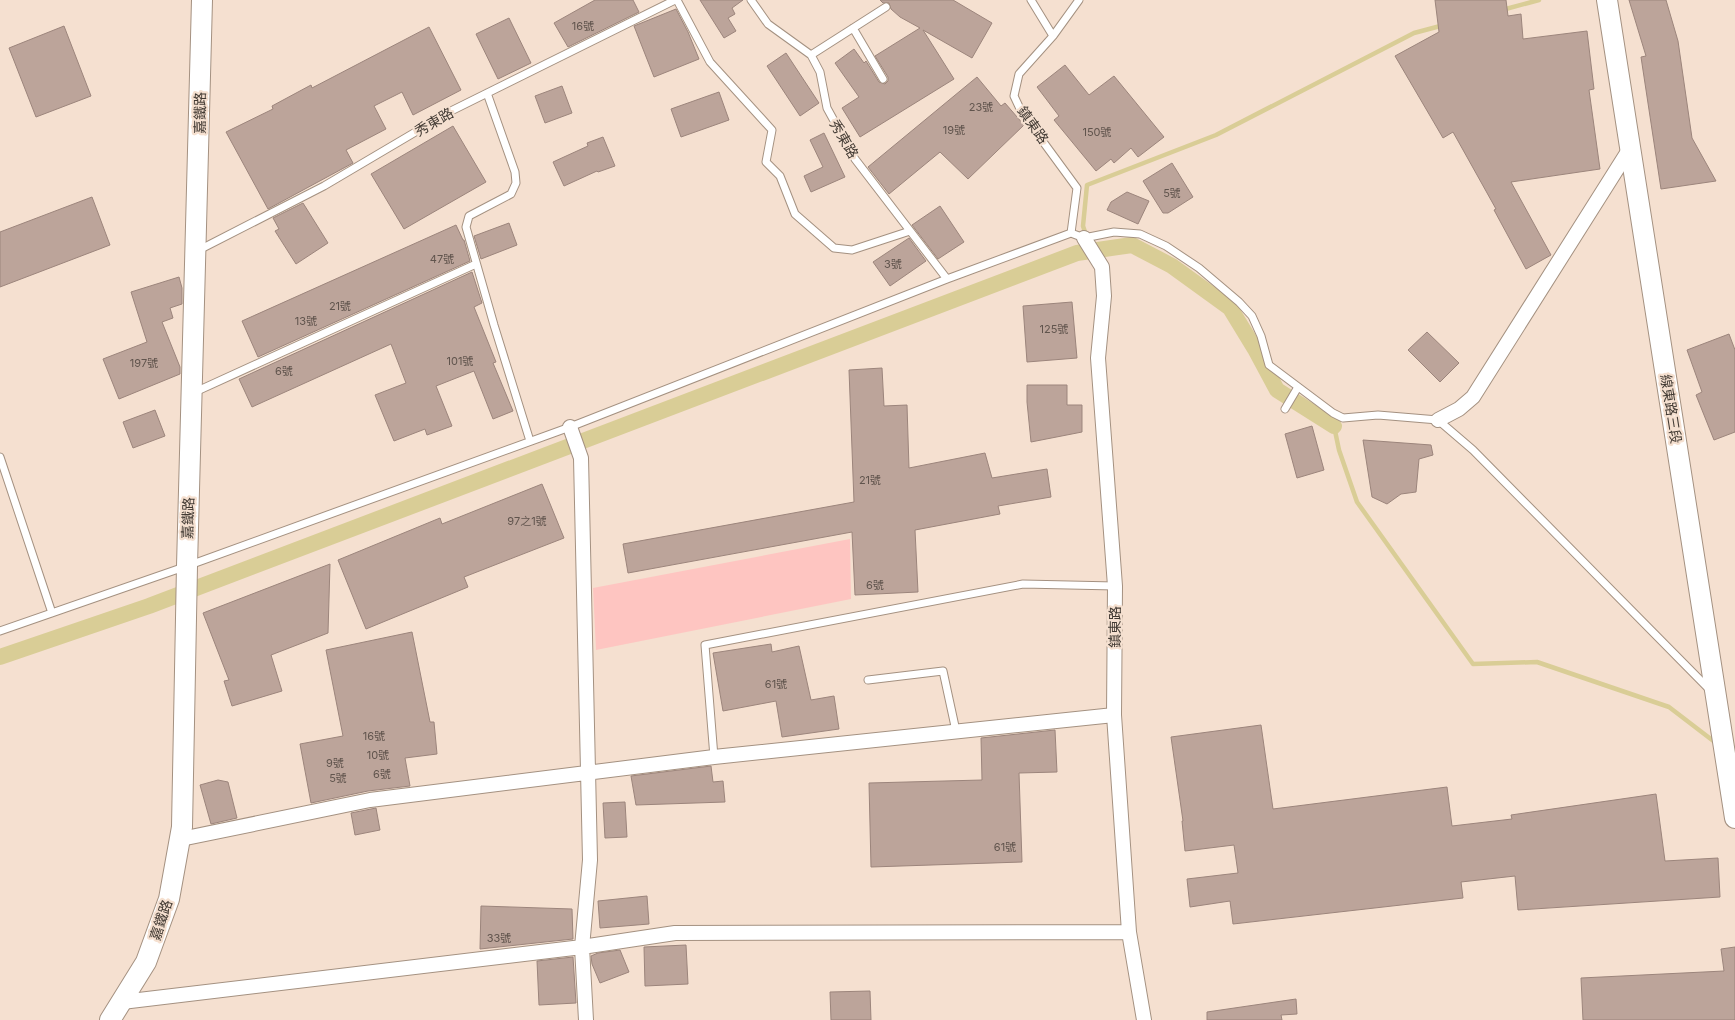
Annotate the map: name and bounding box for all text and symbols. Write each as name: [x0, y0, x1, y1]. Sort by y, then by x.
house number: 16號: [572, 19, 594, 33]
street label: 嘉鐵路: [191, 92, 208, 134]
house number: 23號: [969, 100, 993, 114]
street label: 鎮東路: [1014, 103, 1052, 147]
street label: 秀東路: [411, 104, 456, 139]
street label: 秀東路: [827, 116, 862, 161]
house number: 19號: [943, 123, 965, 137]
house number: 150號: [1082, 125, 1112, 139]
house number: 5號: [1163, 186, 1181, 200]
house number: 47號: [430, 252, 454, 266]
house number: 3號: [884, 257, 902, 271]
house number: 21號: [329, 299, 351, 313]
house number: 13號: [295, 314, 317, 328]
house number: 125號: [1040, 322, 1068, 336]
house number: 101號: [447, 354, 473, 368]
house number: 197號: [130, 356, 158, 370]
house number: 6號: [275, 364, 293, 378]
street label: 線東路三段: [1658, 373, 1685, 445]
house number: 21號: [859, 473, 881, 487]
street label: 嘉鐵路: [178, 497, 197, 539]
house number: 97之1號: [507, 514, 547, 528]
house number: 6號: [866, 578, 884, 592]
street label: 鎮東路: [1106, 606, 1123, 648]
house number: 61號: [765, 677, 787, 691]
house number: 16號: [363, 729, 385, 743]
house number: 10號: [367, 748, 389, 762]
house number: 9號: [326, 756, 344, 770]
house number: 6號: [373, 767, 391, 781]
house number: 5號: [329, 771, 347, 785]
house number: 61號: [994, 840, 1016, 854]
street label: 嘉鐵路: [146, 897, 175, 942]
house number: 33號: [487, 931, 511, 945]

